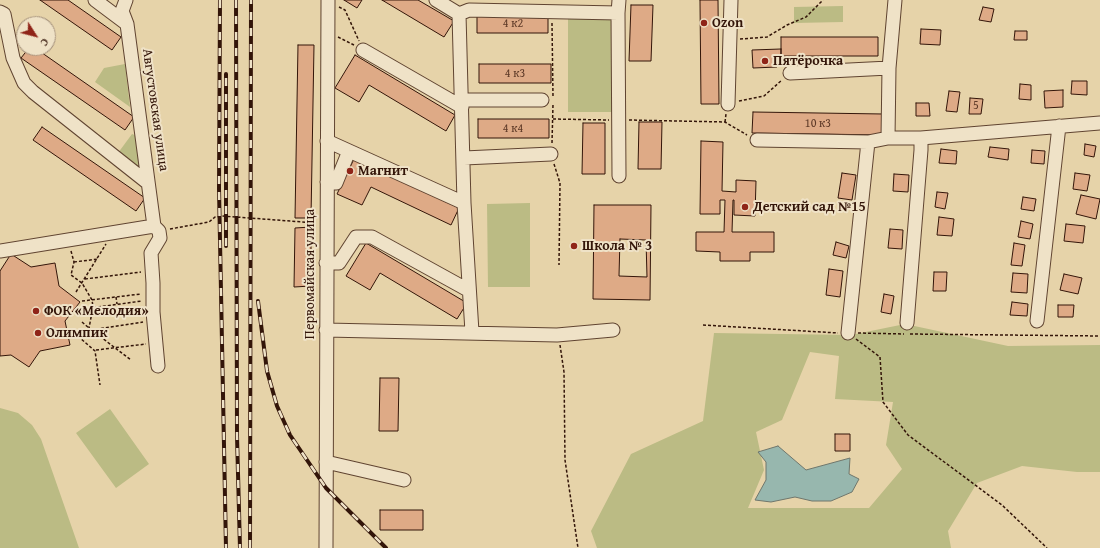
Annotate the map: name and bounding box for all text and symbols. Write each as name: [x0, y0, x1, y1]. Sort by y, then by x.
place label: Ozon: [712, 15, 743, 31]
north arrow: [16, 16, 56, 56]
house number: 4 к2: [503, 17, 523, 31]
marker: Ozon: [699, 18, 709, 28]
text: С: [37, 35, 53, 50]
street label: Августовская улица: [138, 48, 172, 172]
place label: Пятёрочка: [773, 53, 843, 69]
marker: Пятёрочка: [760, 56, 770, 66]
house number: 4 к3: [505, 67, 525, 81]
house number: 5: [973, 99, 979, 113]
house number: 10 к3: [805, 117, 831, 131]
house number: 4 к4: [503, 122, 523, 136]
place label: Магнит: [358, 163, 408, 179]
marker: Магнит: [345, 166, 355, 176]
place label: Детский сад №15: [753, 199, 866, 215]
marker: Детский сад №15: [740, 202, 750, 212]
street label: Первомайская улица: [302, 209, 318, 339]
place label: Школа № 3: [582, 238, 652, 254]
marker: Школа № 3: [569, 241, 579, 251]
place label: ФОК «Мелодия»: [44, 303, 149, 319]
marker: ФОК «Мелодия»: [31, 306, 41, 316]
place label: Олимпик: [46, 325, 107, 341]
marker: Олимпик: [33, 328, 43, 338]

